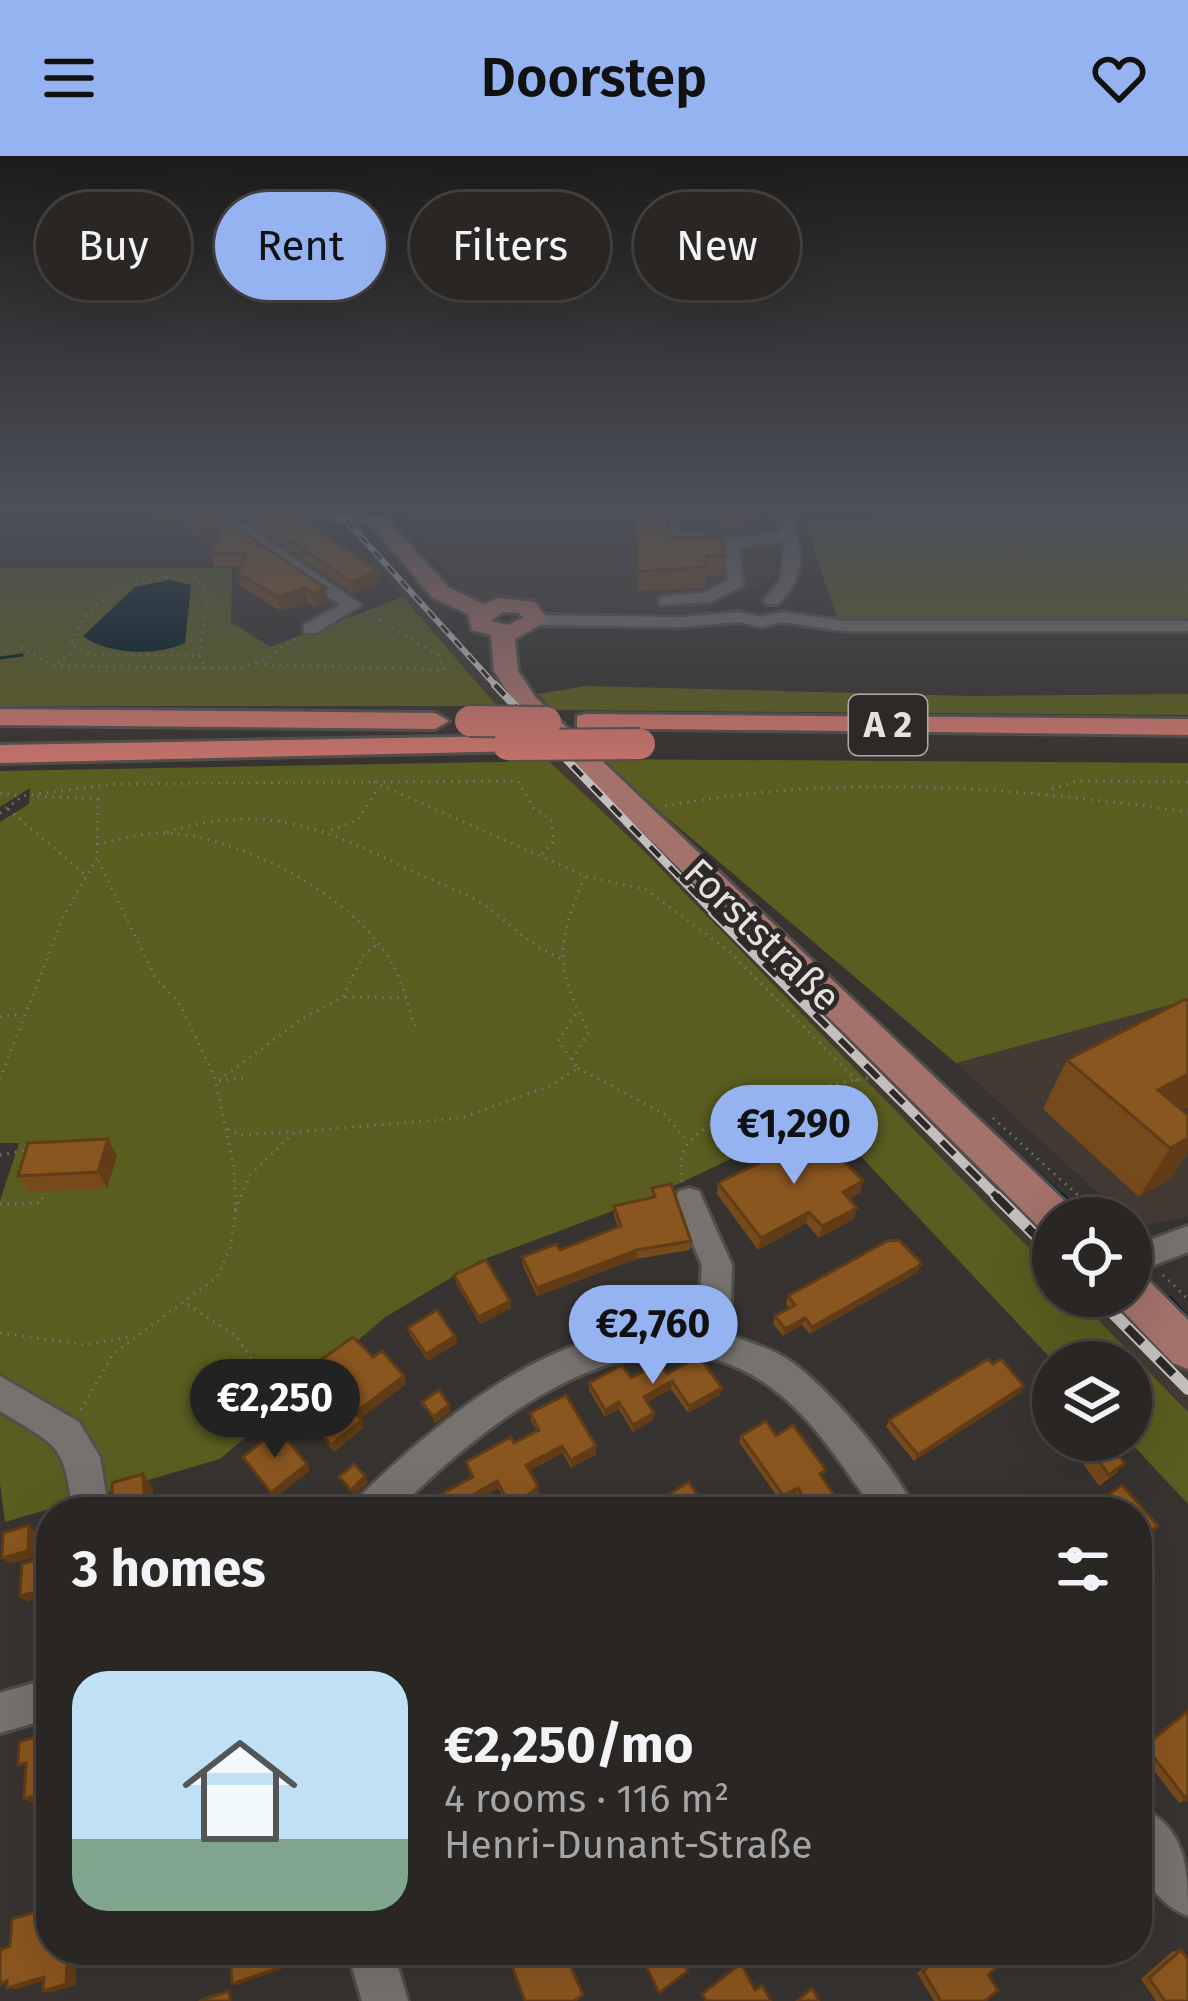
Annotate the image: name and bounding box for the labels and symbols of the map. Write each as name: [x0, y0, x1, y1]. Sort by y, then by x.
road number: A 2: [849, 695, 927, 755]
street label: Forststraße: [674, 849, 850, 1021]
pin: €1,290: [696, 1085, 892, 1187]
pin: €2,760: [555, 1285, 751, 1387]
pin: €2,250: [177, 1359, 373, 1461]

